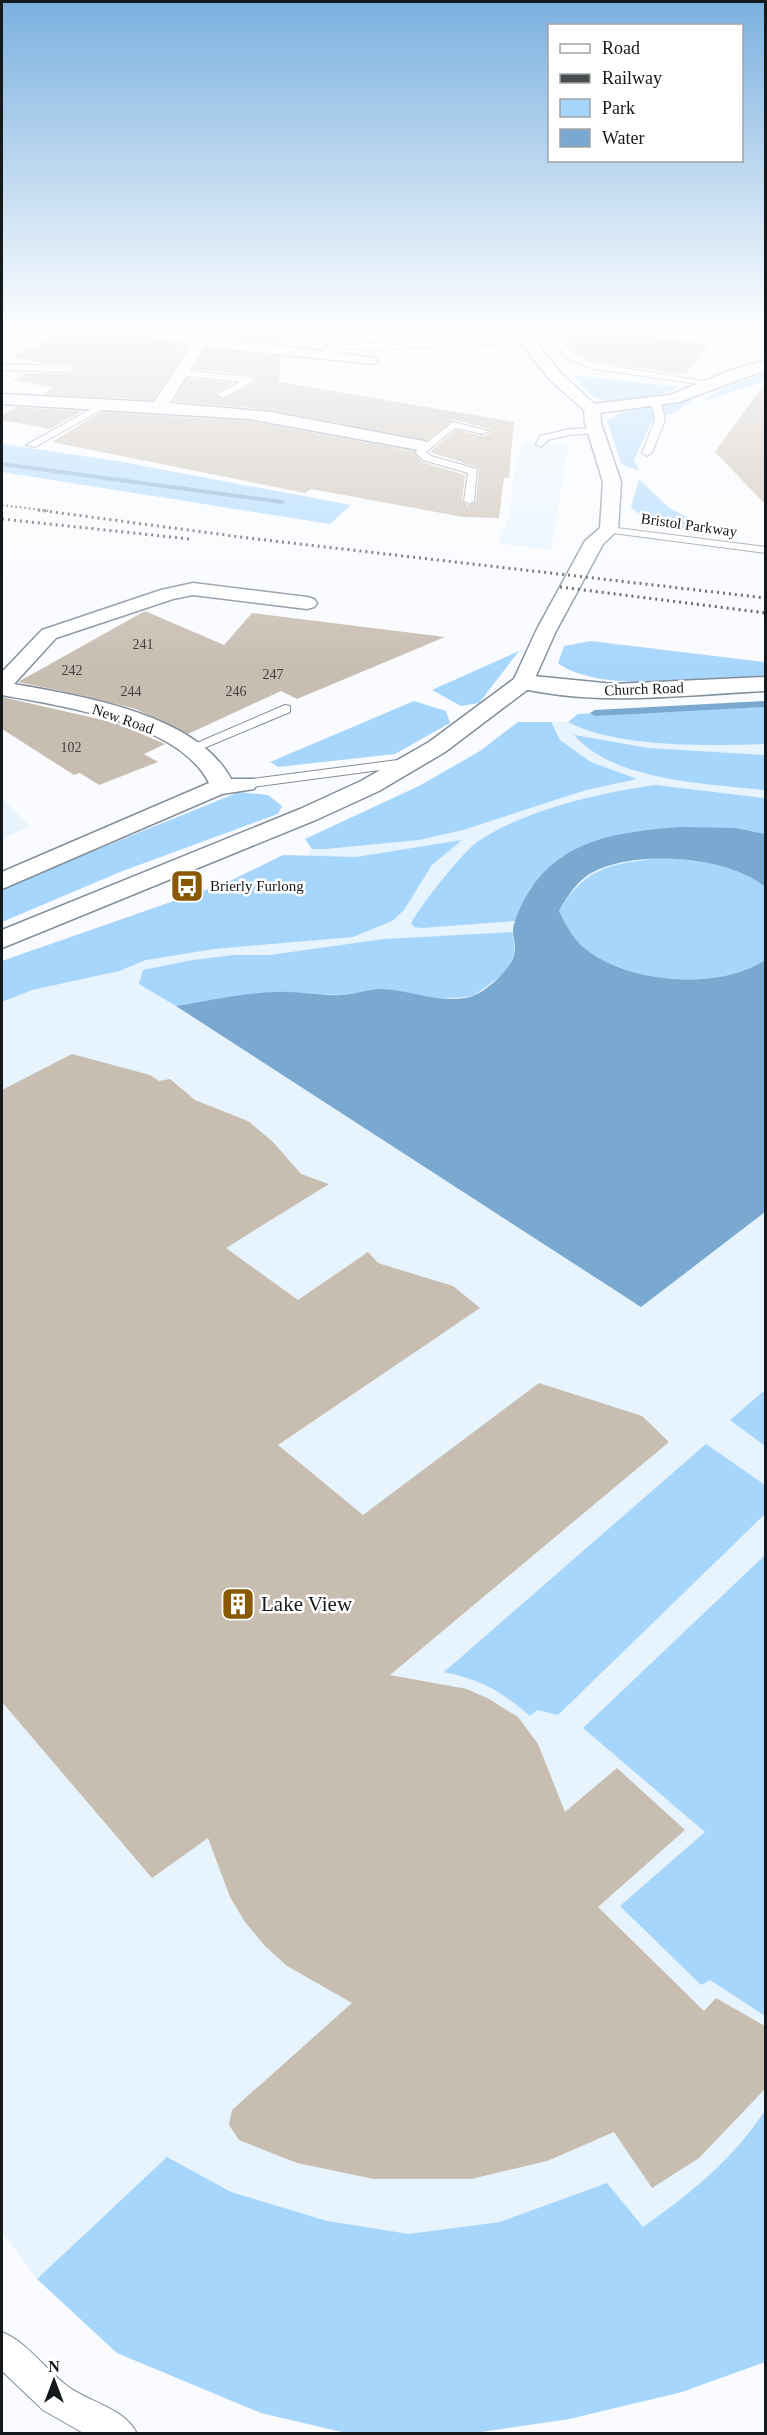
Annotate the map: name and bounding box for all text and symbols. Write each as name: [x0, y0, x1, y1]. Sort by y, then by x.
legend: [548, 24, 743, 162]
text: Road: [602, 38, 640, 58]
text: Railway: [602, 68, 662, 88]
text: Park: [602, 98, 635, 118]
text: Water: [602, 128, 645, 148]
street label: Bristol Parkway: [640, 510, 739, 540]
house number: 241: [133, 637, 154, 652]
house number: 242: [62, 663, 83, 678]
house number: 247: [263, 667, 284, 682]
street label: Church Road: [604, 680, 685, 698]
house number: 244: [121, 684, 142, 699]
house number: 246: [226, 684, 247, 699]
street label: New Road: [90, 701, 156, 737]
house number: 102: [61, 740, 82, 755]
bus stop icon: Brierly Furlong: [169, 868, 205, 904]
place label: Brierly Furlong: [210, 878, 304, 894]
building icon: Lake View: [220, 1586, 256, 1622]
place label: Lake View: [261, 1592, 353, 1616]
north arrow: [24, 2351, 84, 2411]
text: N: [48, 2358, 60, 2375]

